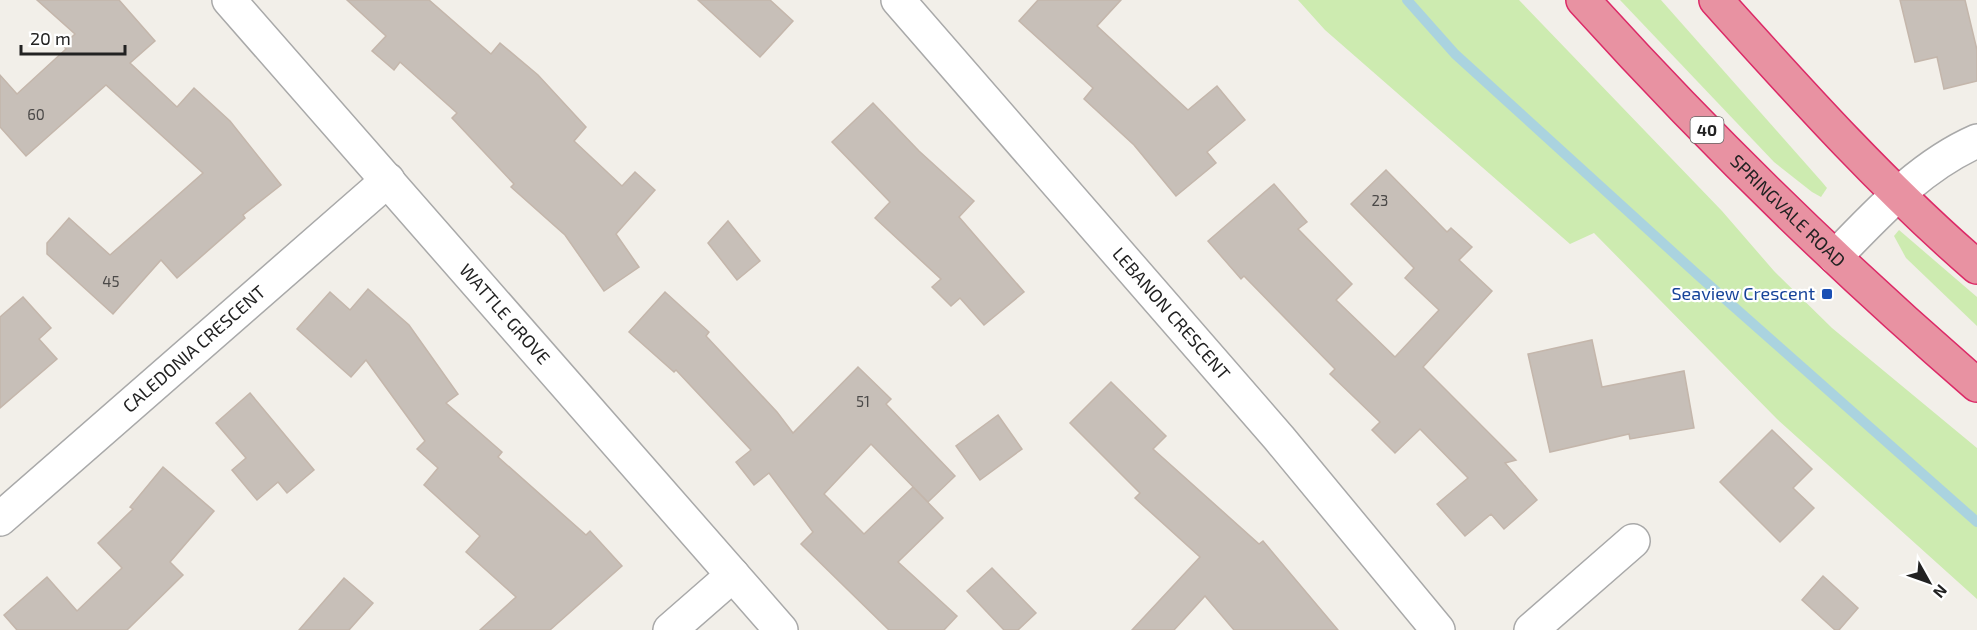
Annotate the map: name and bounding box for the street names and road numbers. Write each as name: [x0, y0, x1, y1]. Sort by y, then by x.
road number: 40: [1690, 117, 1724, 143]
street label: SPRINGVALE ROAD: [1726, 150, 1850, 271]
street label: LEBANON CRESCENT: [1108, 242, 1236, 384]
street label: WATTLE GROVE: [455, 259, 555, 369]
street label: CALEDONIA CRESCENT: [118, 280, 270, 417]

